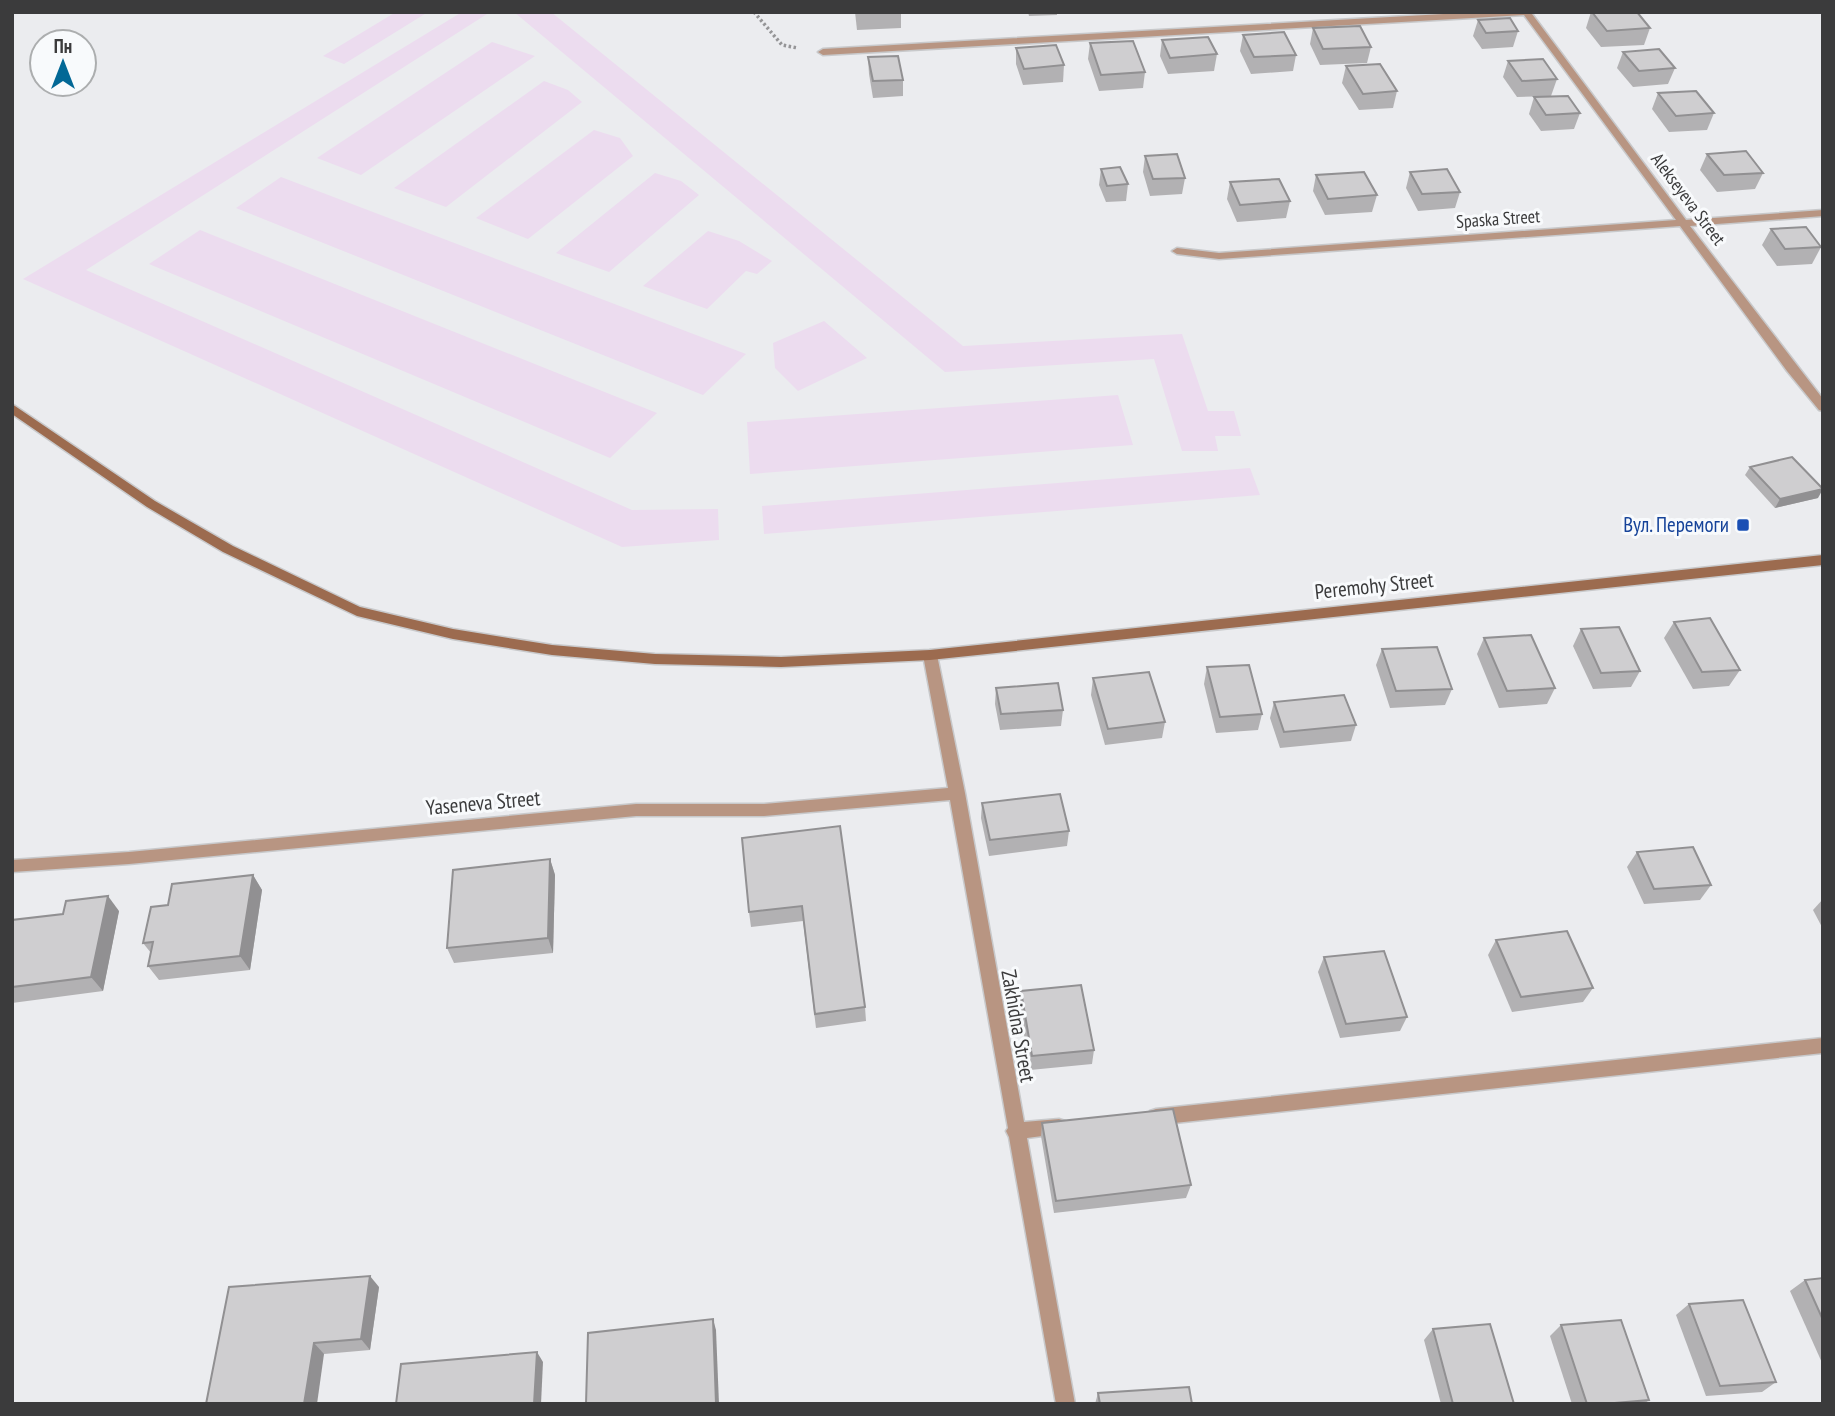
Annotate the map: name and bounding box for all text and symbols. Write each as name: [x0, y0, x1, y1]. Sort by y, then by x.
north arrow: [28, 28, 98, 98]
text: Пн: [54, 34, 72, 58]
street label: Alekseyeva Street: [1646, 148, 1731, 249]
street label: Spaska Street: [1455, 204, 1541, 233]
place label: Вул. Перемоги: [1623, 511, 1729, 538]
marker: Вул. Перемоги: [1735, 517, 1751, 533]
street label: Peremohy Street: [1313, 566, 1435, 605]
street label: Yaseneva Street: [425, 784, 541, 821]
street label: Zakhidna Street: [995, 967, 1042, 1085]

